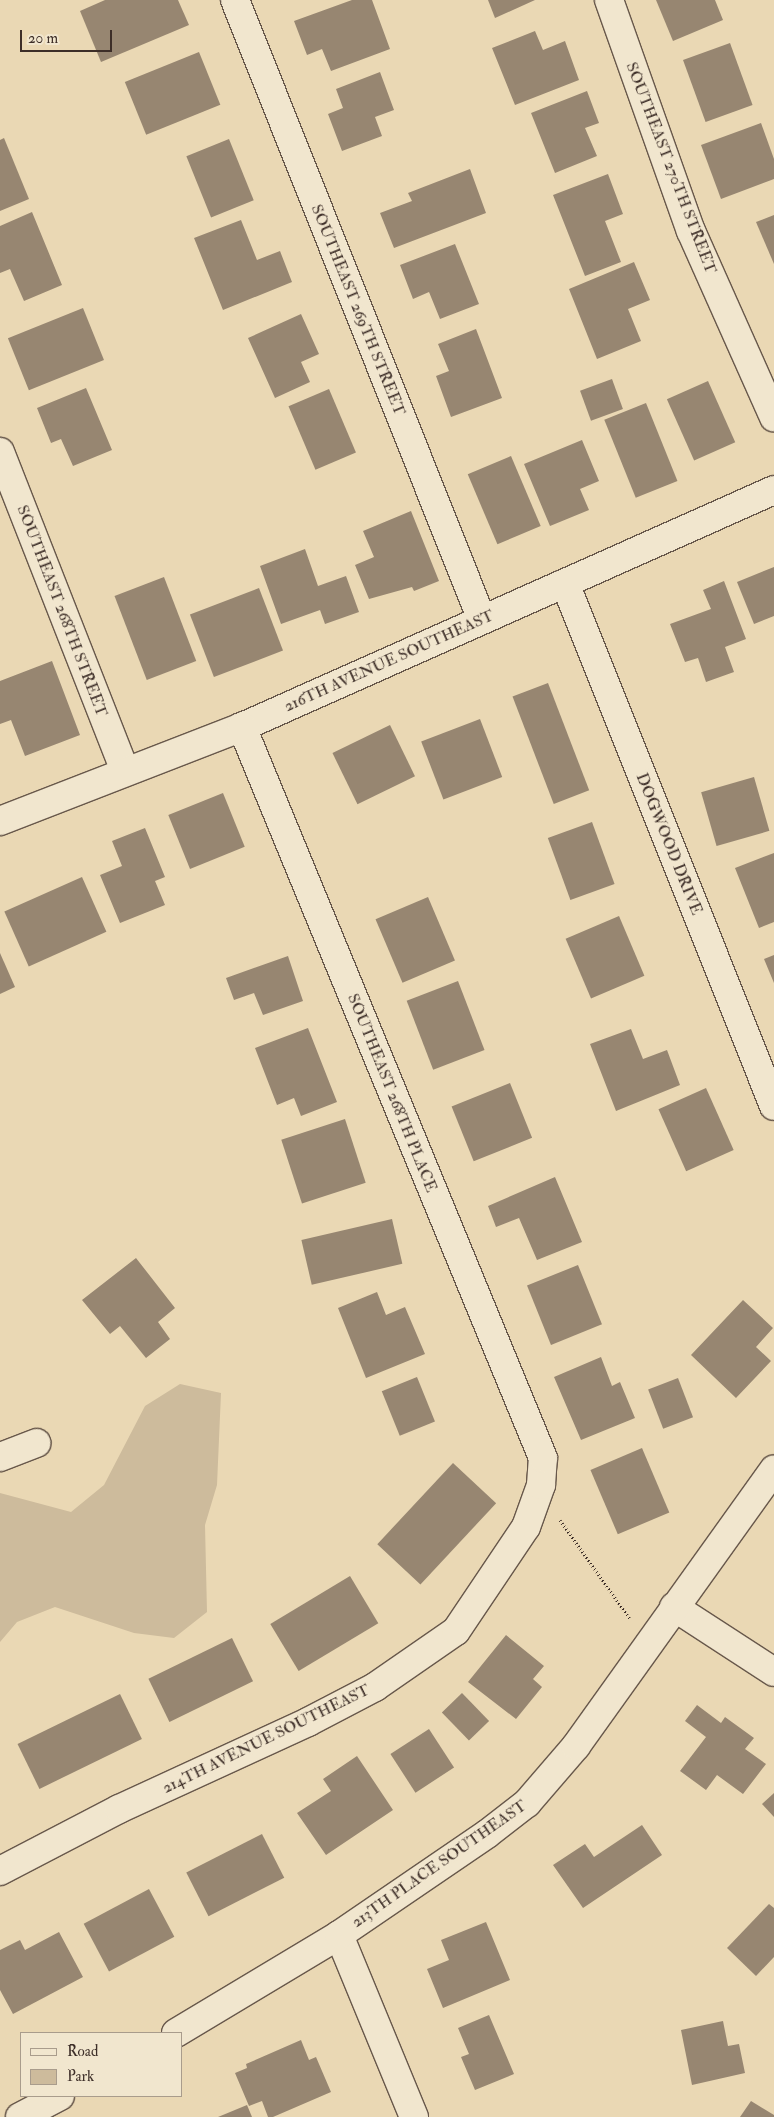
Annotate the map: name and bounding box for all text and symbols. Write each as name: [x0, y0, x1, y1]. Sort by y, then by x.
scale bar: [22, 20, 115, 52]
text: 20 m: [28, 29, 58, 48]
street label: SOUTHEAST 270TH STREET: [622, 59, 720, 277]
street label: SOUTHEAST 269TH STREET: [307, 202, 409, 418]
street label: SOUTHEAST 268TH STREET: [13, 502, 111, 720]
street label: 216TH AVENUE SOUTHEAST: [281, 606, 497, 716]
street label: DOGWOOD DRIVE: [632, 770, 706, 918]
street label: SOUTHEAST 268TH PLACE: [343, 991, 441, 1195]
street label: 214TH AVENUE SOUTHEAST: [159, 1680, 373, 1798]
street label: 213TH PLACE SOUTHEAST: [348, 1796, 530, 1932]
legend: [20, 2032, 182, 2097]
text: Road: [67, 2042, 98, 2061]
text: Park: [67, 2067, 94, 2086]

